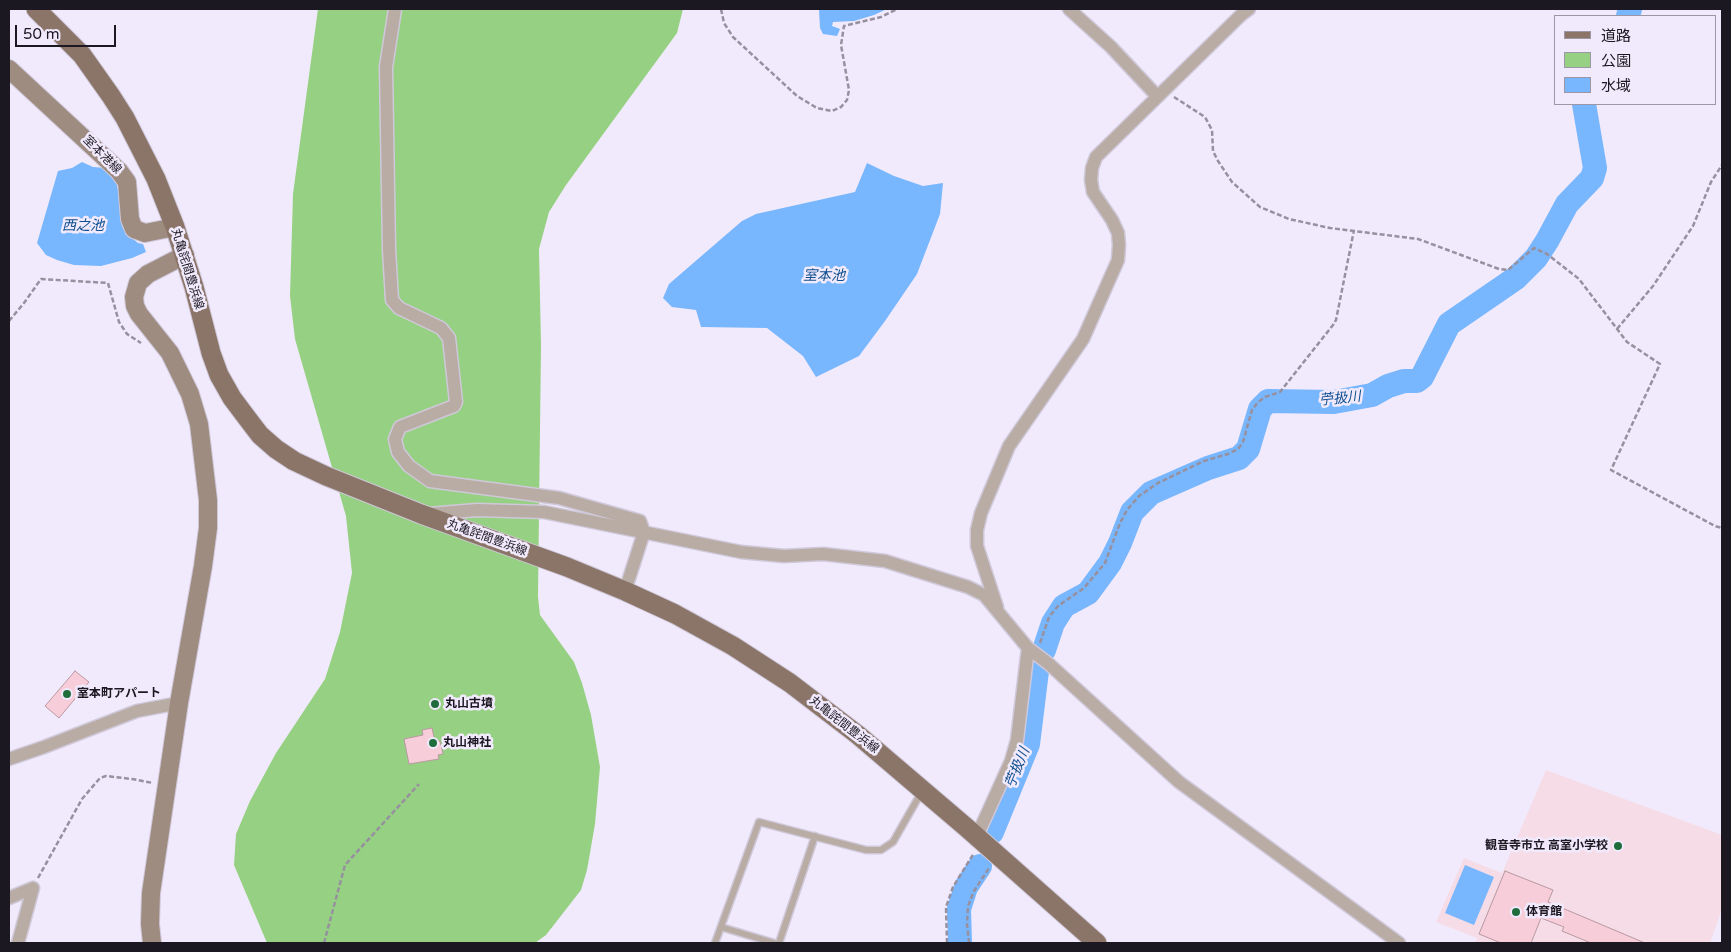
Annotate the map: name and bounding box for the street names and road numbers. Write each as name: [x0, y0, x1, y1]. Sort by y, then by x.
street label: 室本港線: [80, 133, 124, 177]
street label: 丸亀詫間豊浜線: [168, 227, 206, 311]
street label: 丸亀詫間豊浜線: [445, 517, 529, 559]
street label: 丸亀詫間豊浜線: [806, 693, 882, 757]

